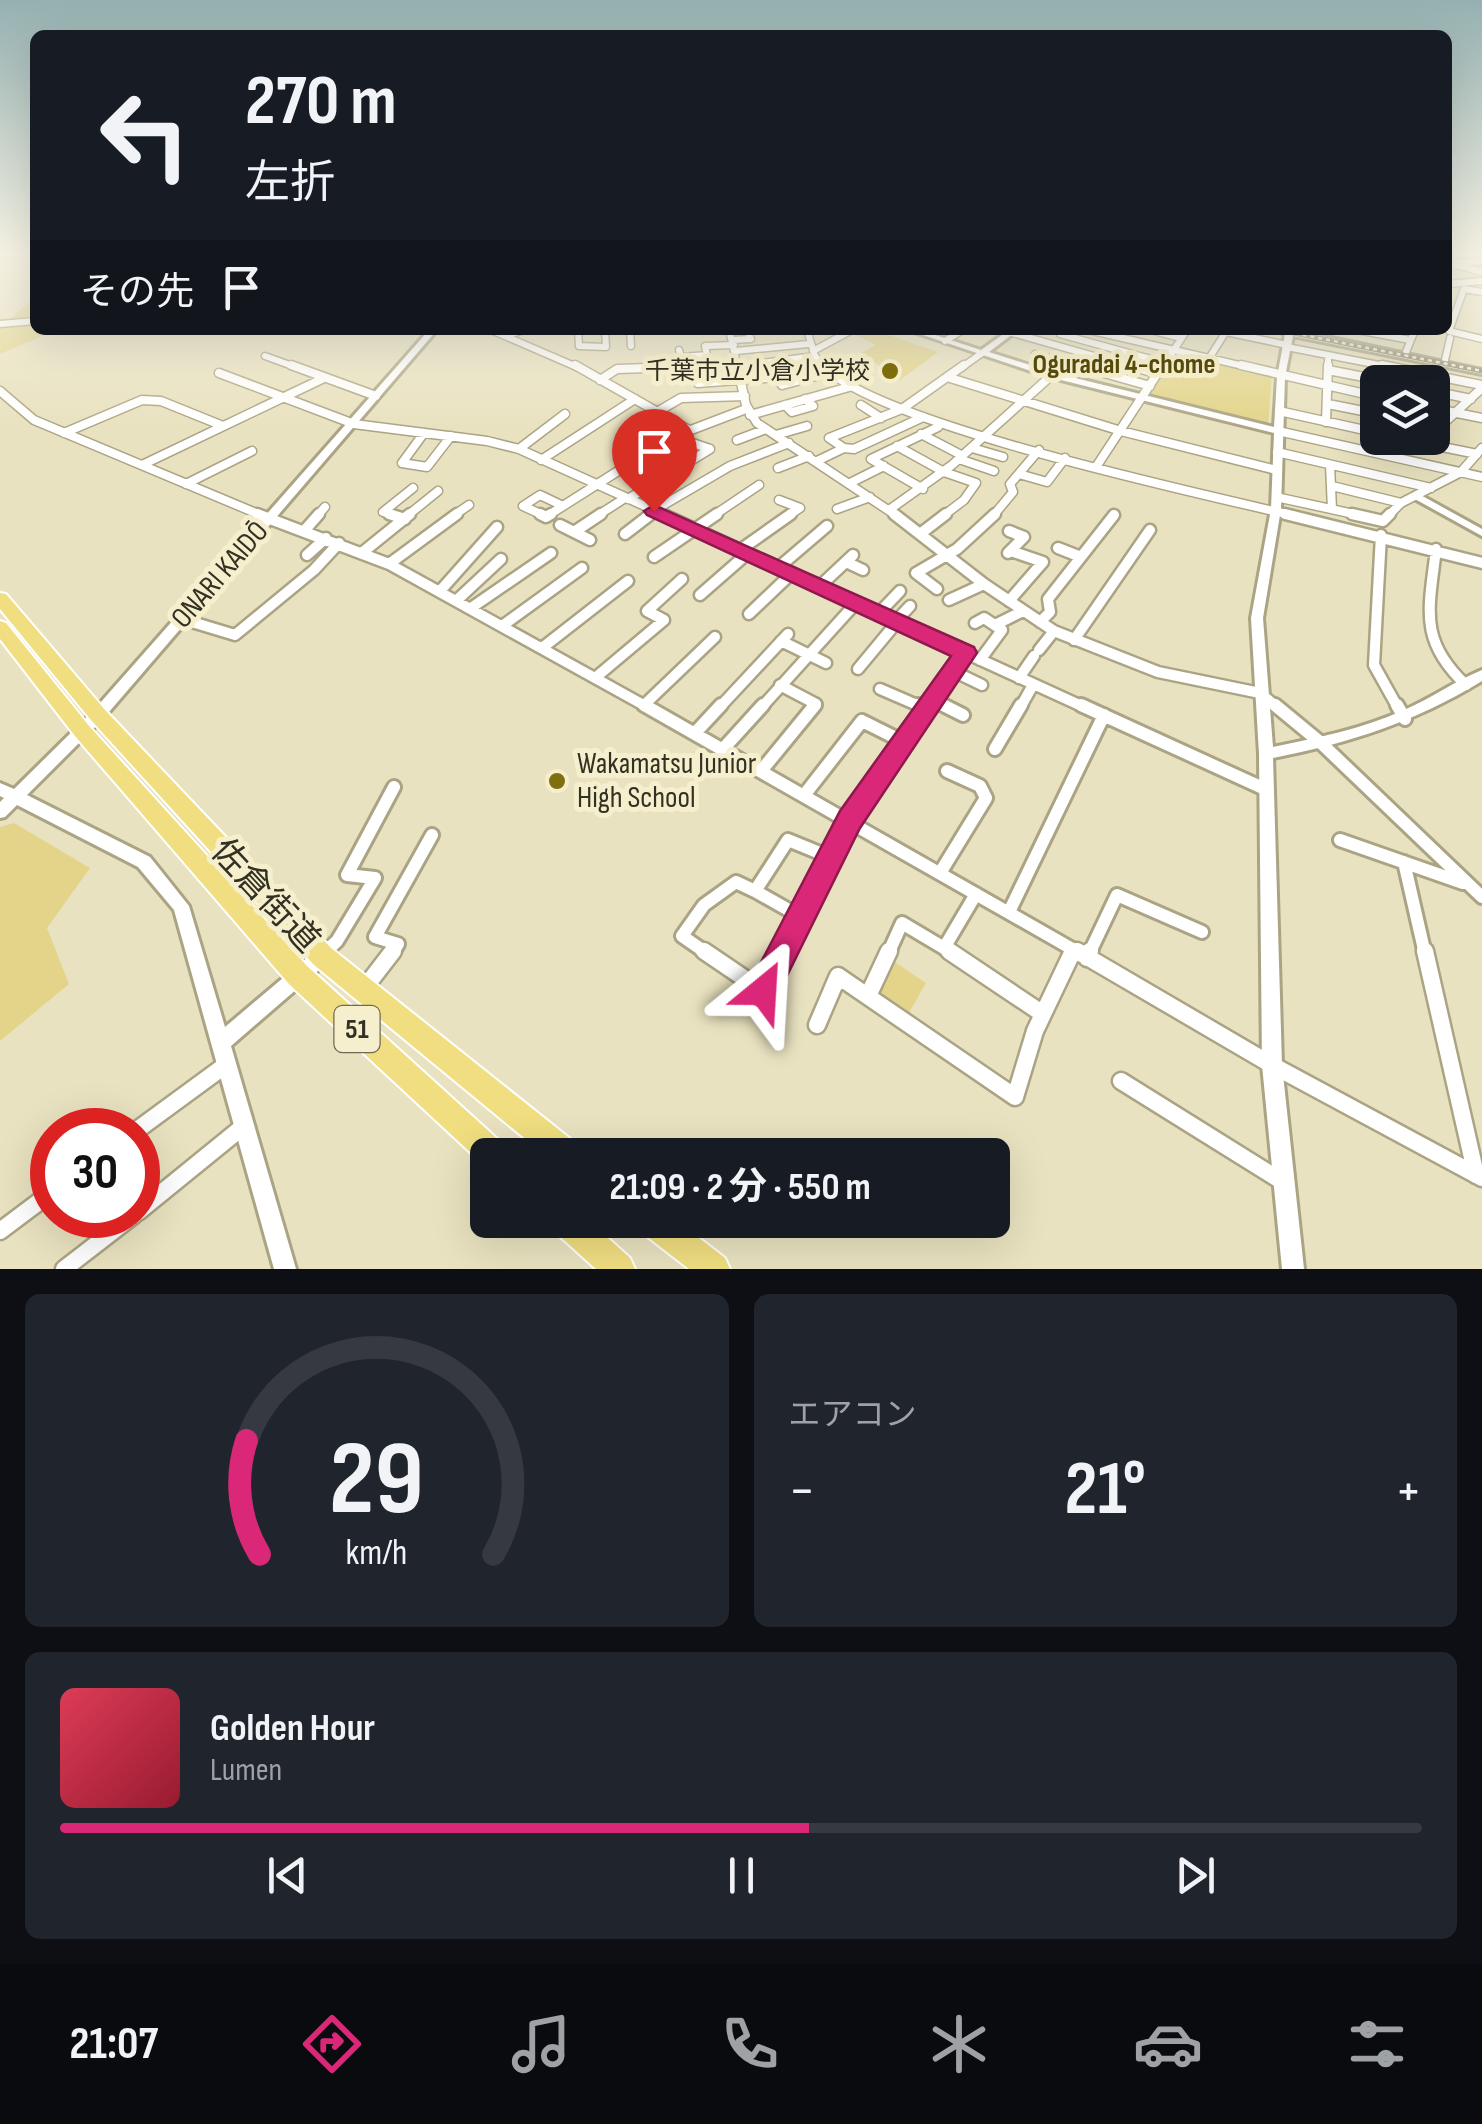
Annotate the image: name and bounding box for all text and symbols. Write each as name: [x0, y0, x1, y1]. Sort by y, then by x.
text: 270 m: [245, 60, 397, 144]
icon: left: [80, 70, 210, 200]
text: 左折: [245, 156, 335, 211]
icon: arrive: [214, 260, 269, 315]
text: その先: [80, 270, 194, 315]
district label: Oguradai 4-chome: [1033, 348, 1215, 381]
place label: 千葉市立小倉小学校: [645, 356, 870, 387]
marker: 千葉市立小倉小学校: [879, 360, 901, 382]
map controls: [1360, 365, 1450, 455]
button: layers: [1360, 365, 1450, 455]
pin: [612, 409, 697, 512]
icon: arrive: [627, 424, 682, 479]
street label: ONARI KAIDŌ: [164, 514, 276, 636]
place label: Wakamatsu Junior High School: [577, 746, 757, 816]
marker: Wakamatsu Junior High School: [546, 770, 568, 792]
street label: 佐倉街道: [202, 830, 328, 962]
position arrow: [711, 939, 815, 1043]
road number: 51: [334, 1006, 380, 1052]
speed limit sign: 30: [30, 1108, 160, 1238]
text: 21:09 · 2 分 · 550 m: [609, 1165, 871, 1210]
text: エアコン: [789, 1396, 917, 1435]
text: 29: [329, 1418, 424, 1543]
text: 21°: [1065, 1445, 1146, 1536]
text: −: [789, 1458, 815, 1525]
text: +: [1395, 1458, 1422, 1525]
text: km/h: [346, 1532, 408, 1575]
text: Golden Hour: [210, 1706, 375, 1751]
text: Lumen: [210, 1751, 282, 1790]
icon: previous: [260, 1848, 315, 1903]
icon: pause: [714, 1848, 769, 1903]
icon: next: [1168, 1848, 1223, 1903]
icon: directions: [297, 2009, 367, 2079]
icon: music: [506, 2009, 576, 2079]
icon: phone: [715, 2009, 785, 2079]
icon: climate: [924, 2009, 994, 2079]
icon: car: [1133, 2009, 1203, 2079]
icon: filters: [1342, 2009, 1412, 2079]
text: 21:07: [70, 2017, 158, 2072]

